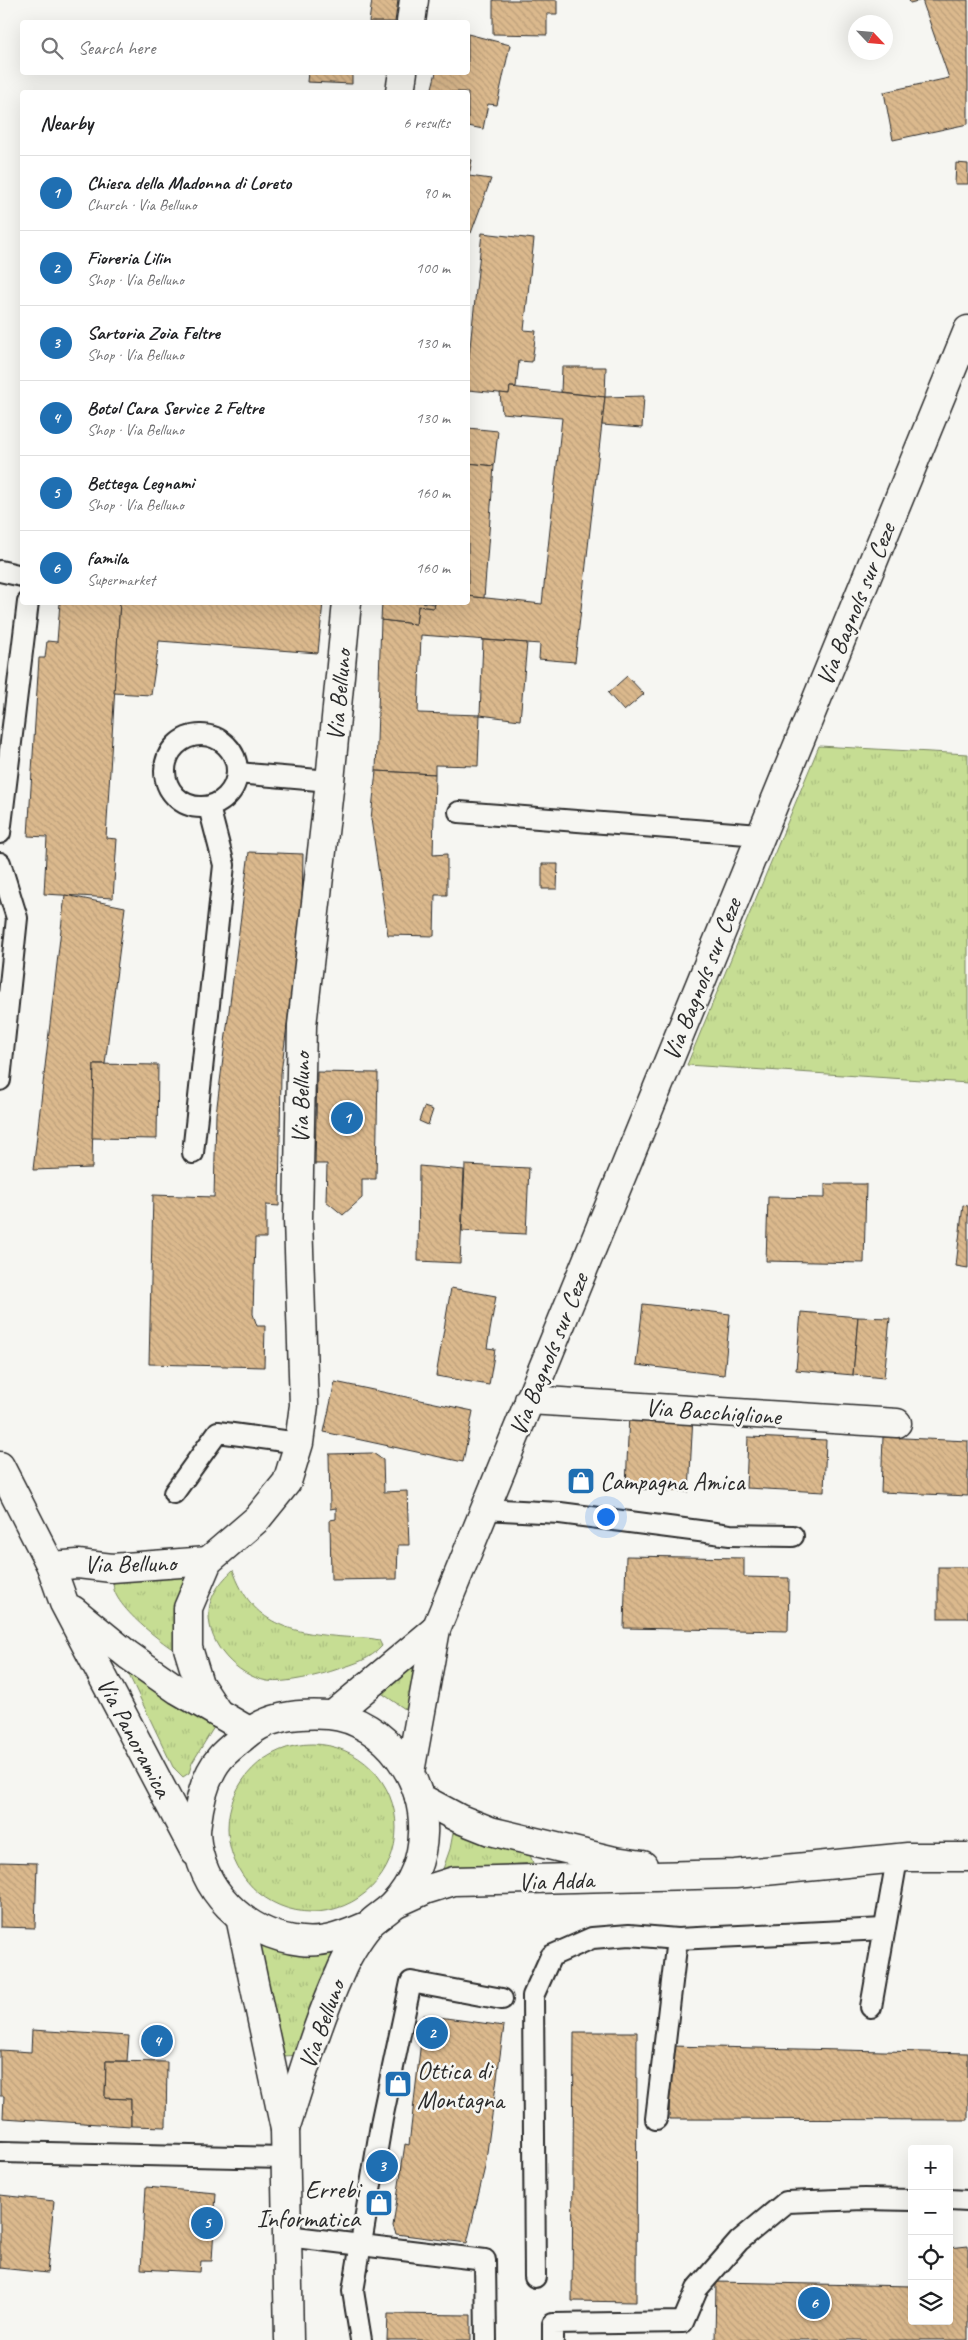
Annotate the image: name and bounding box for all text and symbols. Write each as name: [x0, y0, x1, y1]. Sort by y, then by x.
north arrow: [848, 15, 893, 60]
search box: [20, 20, 470, 75]
icon: search: [38, 34, 66, 62]
text: Search here: [78, 36, 155, 60]
text: Nearby: [40, 110, 93, 136]
text: 6 results: [403, 113, 450, 133]
text: Chiesa della Madonna di Loreto: [87, 171, 291, 195]
text: 1: [52, 183, 60, 203]
text: 90 m: [423, 183, 450, 203]
text: Church · Via Belluno: [87, 195, 196, 215]
text: Fioreria Lilin: [87, 246, 170, 270]
text: 2: [52, 258, 60, 278]
text: 100 m: [416, 258, 450, 278]
text: Shop · Via Belluno: [87, 270, 184, 290]
text: Sartoria Zoia Feltre: [87, 321, 220, 345]
text: 3: [52, 333, 60, 353]
text: 130 m: [416, 333, 450, 353]
text: Shop · Via Belluno: [87, 345, 184, 365]
text: Botol Cara Service 2 Feltre: [87, 396, 264, 420]
text: 4: [52, 408, 60, 428]
text: 130 m: [416, 408, 450, 428]
text: Shop · Via Belluno: [87, 420, 184, 440]
text: Bettega Legnami: [87, 471, 194, 495]
text: 5: [53, 483, 59, 503]
text: 160 m: [416, 483, 450, 503]
text: Shop · Via Belluno: [87, 495, 184, 515]
street label: Via Bagnols sur Ceze: [809, 517, 904, 690]
text: famila: [87, 546, 128, 570]
text: 6: [52, 558, 60, 578]
text: 160 m: [416, 558, 450, 578]
text: Supermarket: [87, 570, 155, 590]
street label: Via Belluno: [319, 645, 359, 742]
street label: Via Bagnols sur Ceze: [655, 892, 750, 1065]
street label: Via Belluno: [284, 1049, 318, 1144]
pin: 1: [331, 1099, 363, 1137]
street label: Via Bagnols sur Ceze: [502, 1267, 597, 1440]
street label: Via Bacchiglione: [644, 1391, 784, 1433]
shop icon: Campagna Amica: [566, 1466, 596, 1496]
place label: Campagna Amica: [600, 1466, 746, 1498]
your location: [593, 1504, 619, 1530]
street label: Via Belluno: [84, 1547, 179, 1581]
street label: Via Panoramica: [89, 1672, 180, 1805]
street label: Via Adda: [518, 1864, 597, 1898]
street label: Via Belluno: [291, 1973, 354, 2073]
pin: 2: [416, 2014, 448, 2052]
pin: 4: [141, 2022, 173, 2060]
place label: Ottica di Montagna: [417, 2055, 507, 2116]
shop icon: Ottica di Montagna: [383, 2069, 413, 2099]
map controls: [908, 2145, 953, 2325]
button: +: [908, 2145, 953, 2190]
pin: 3: [366, 2147, 398, 2185]
place label: Errebi Informatica: [257, 2174, 363, 2235]
shop icon: Errebi Informatica: [364, 2188, 394, 2218]
button: −: [908, 2190, 953, 2235]
pin: 5: [191, 2204, 223, 2242]
button: locate: [908, 2235, 953, 2280]
button: layers: [908, 2280, 953, 2325]
pin: 6: [798, 2284, 830, 2322]

